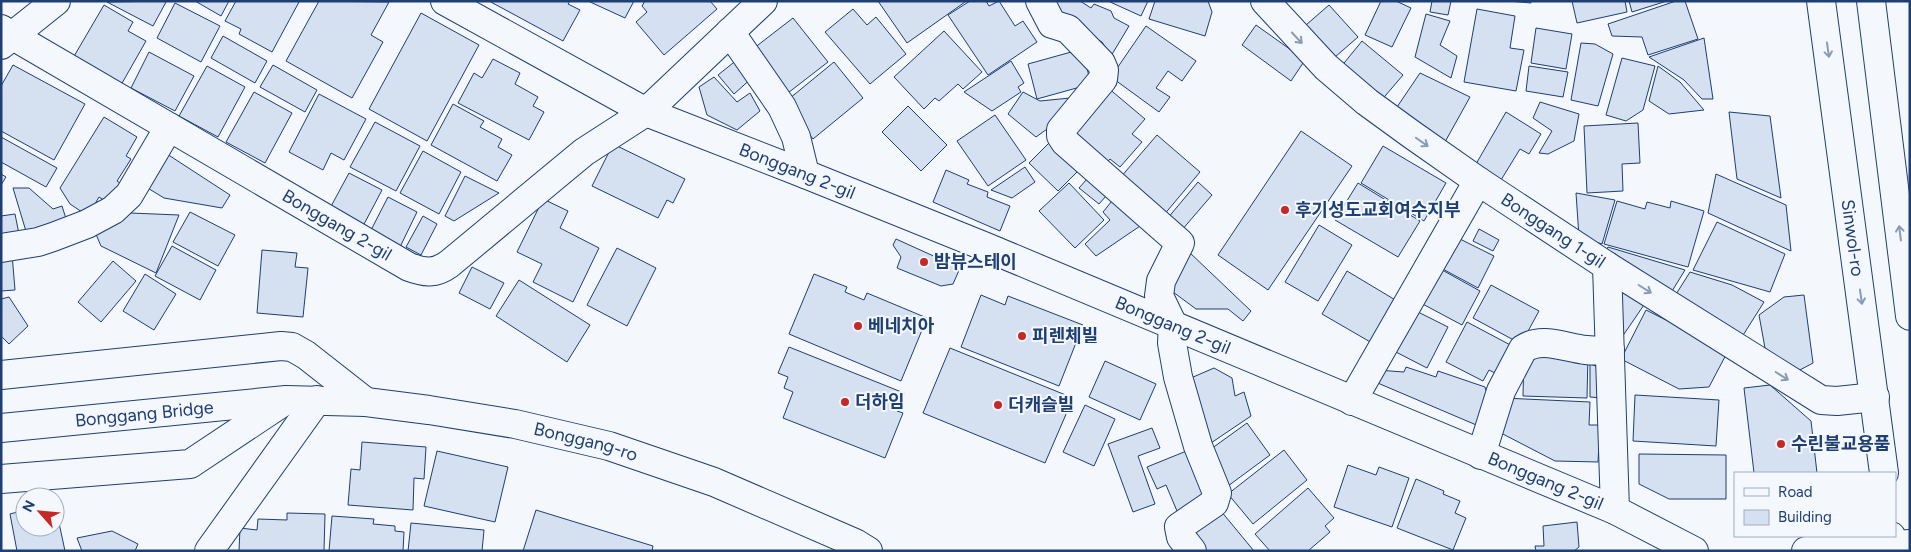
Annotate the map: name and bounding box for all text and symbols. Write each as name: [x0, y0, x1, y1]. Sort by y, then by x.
one-way arrow: [1291, 31, 1303, 44]
one-way arrow: [1823, 41, 1833, 57]
one-way arrow: [1414, 137, 1428, 147]
street label: Bonggang 2-gil: [736, 138, 859, 204]
street label: Bonggang 2-gil: [278, 184, 396, 266]
street label: Bonggang 1-gil: [1497, 188, 1610, 273]
street label: Sinwol-ro: [1837, 198, 1869, 278]
place label: 후기성도교회여수지부: [1295, 199, 1461, 221]
marker: 후기성도교회여수지부: [1279, 204, 1291, 216]
one-way arrow: [1895, 225, 1905, 241]
place label: 밤뷰스테이: [934, 251, 1017, 273]
marker: 밤뷰스테이: [918, 256, 930, 268]
one-way arrow: [1637, 285, 1651, 295]
one-way arrow: [1856, 289, 1866, 305]
street label: Bonggang 2-gil: [1112, 291, 1234, 359]
place label: 베네치아: [868, 315, 935, 337]
marker: 베네치아: [852, 320, 864, 332]
place label: 피렌체빌: [1032, 325, 1098, 347]
marker: 피렌체빌: [1016, 330, 1028, 342]
one-way arrow: [1775, 371, 1789, 381]
place label: 더하임: [855, 391, 905, 413]
place label: 더캐슬빌: [1008, 394, 1074, 416]
street label: Bonggang Bridge: [74, 396, 215, 432]
marker: 더하임: [839, 396, 851, 408]
marker: 더캐슬빌: [992, 399, 1004, 411]
street label: Bonggang-ro: [532, 418, 641, 466]
place label: 수린불교용품: [1791, 433, 1890, 455]
marker: 수린불교용품: [1775, 438, 1787, 450]
street label: Bonggang 2-gil: [1485, 447, 1607, 515]
legend: [1734, 472, 1896, 537]
text: Road: [1778, 483, 1813, 501]
north arrow: [15, 487, 65, 537]
text: N: [19, 498, 39, 515]
text: Building: [1778, 508, 1832, 526]

